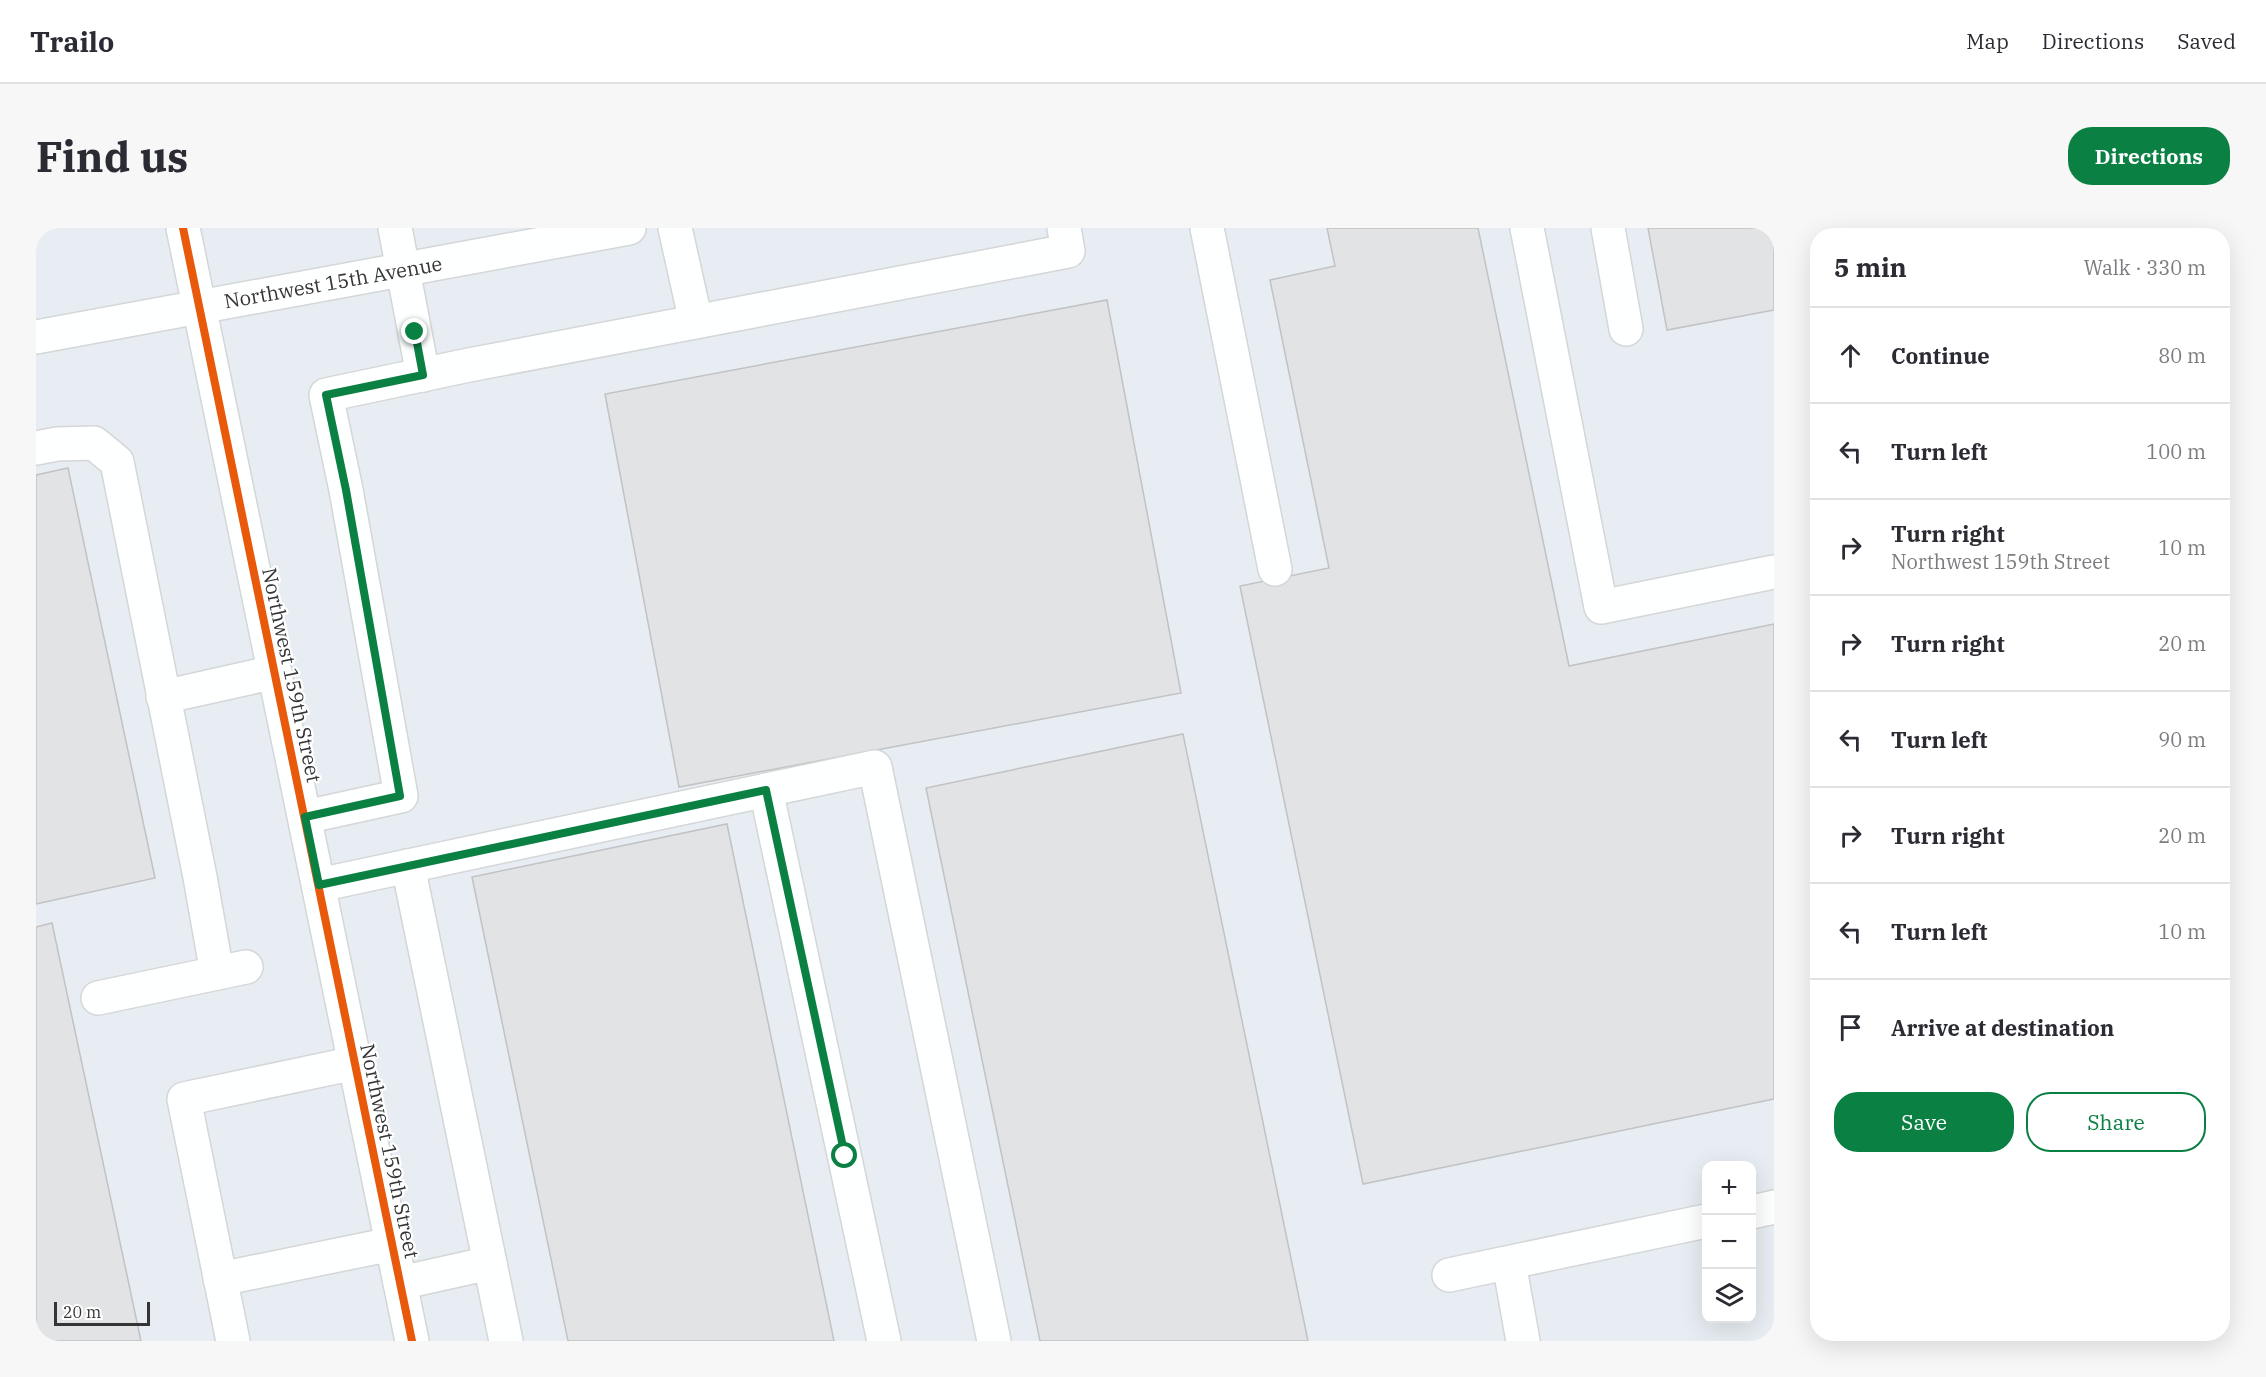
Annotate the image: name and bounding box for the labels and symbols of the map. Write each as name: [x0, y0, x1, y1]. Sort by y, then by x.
street label: Northwest 15th Avenue: [222, 250, 444, 314]
route end: [401, 318, 427, 344]
street label: Northwest 159th Street: [256, 565, 328, 785]
street label: Northwest 159th Street: [354, 1041, 426, 1261]
route start: [831, 1142, 857, 1168]
scale bar: [54, 1299, 150, 1326]

